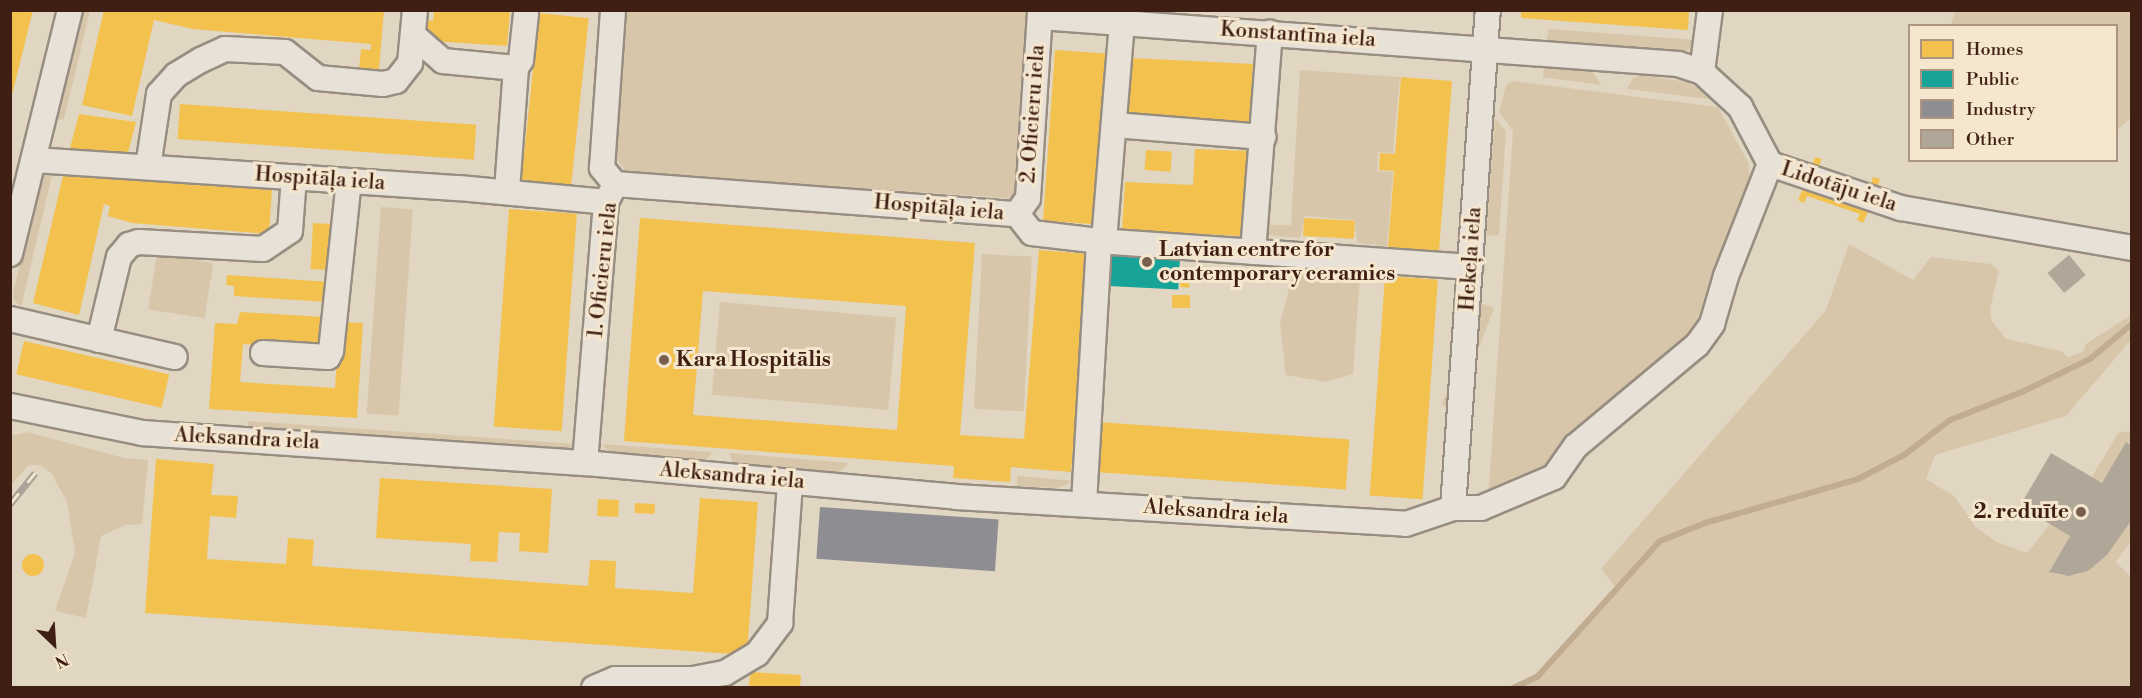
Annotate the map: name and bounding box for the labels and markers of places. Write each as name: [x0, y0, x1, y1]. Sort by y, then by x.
place label: Latvian centre for contemporary ceramics: [1159, 237, 1395, 287]
marker: Latvian centre for contemporary ceramics: [1140, 255, 1154, 269]
place label: Kara Hospitālis: [676, 347, 831, 373]
marker: Kara Hospitālis: [657, 353, 671, 367]
place label: 2. reduīte: [1973, 499, 2069, 525]
marker: 2. reduīte: [2074, 505, 2088, 519]

